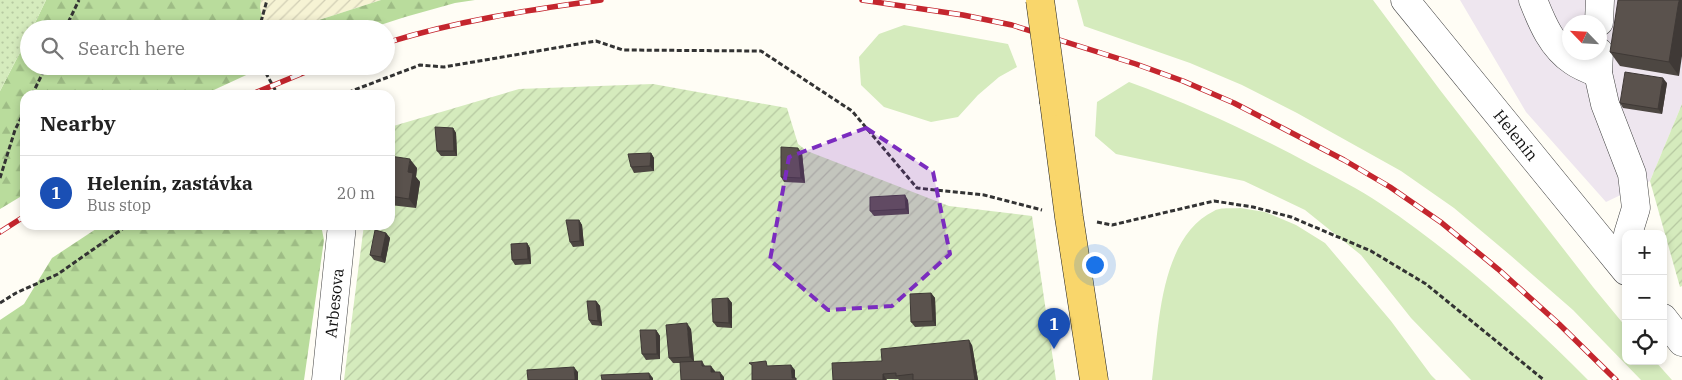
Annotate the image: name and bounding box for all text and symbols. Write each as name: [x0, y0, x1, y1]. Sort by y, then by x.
north arrow: [1562, 15, 1607, 60]
search box: [20, 20, 395, 75]
icon: search: [38, 34, 66, 62]
text: Search here: [78, 36, 185, 60]
street label: Helenín: [1489, 105, 1543, 165]
text: Nearby: [40, 109, 116, 137]
text: Helenín, zastávka: [87, 171, 253, 195]
text: 1: [51, 183, 61, 203]
text: 20 m: [337, 183, 375, 203]
text: Bus stop: [87, 195, 151, 215]
map controls: [1622, 230, 1667, 365]
button: +: [1622, 230, 1667, 275]
your location: [1082, 252, 1108, 278]
street label: Arbesova: [320, 267, 348, 339]
button: −: [1622, 275, 1667, 320]
pin: 1: [1038, 308, 1070, 349]
button: locate: [1622, 320, 1667, 365]

